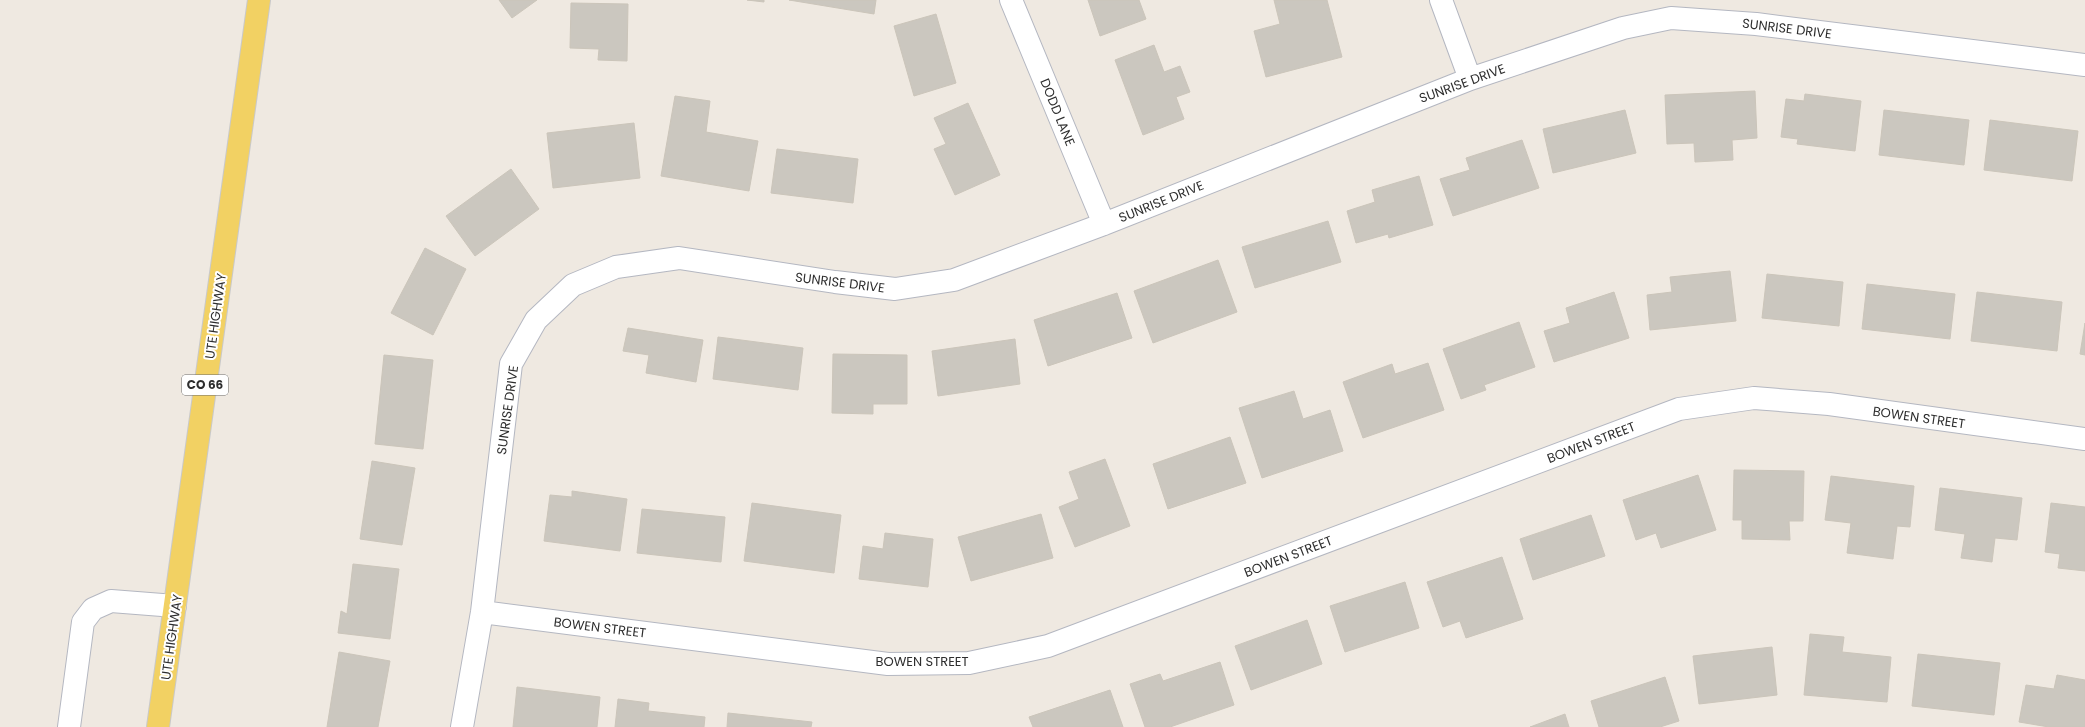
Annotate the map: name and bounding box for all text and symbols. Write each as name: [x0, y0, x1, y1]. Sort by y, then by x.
street label: SUNRISE DRIVE: [1741, 14, 1833, 43]
street label: SUNRISE DRIVE: [1417, 59, 1508, 108]
street label: DODD LANE: [1035, 76, 1080, 149]
street label: SUNRISE DRIVE: [1116, 176, 1207, 227]
street label: SUNRISE DRIVE: [794, 268, 886, 297]
street label: UTE HIGHWAY: [200, 272, 231, 360]
street label: SUNRISE DRIVE: [492, 364, 523, 456]
road number: CO 66: [182, 375, 228, 395]
street label: BOWEN STREET: [1872, 402, 1966, 433]
street label: BOWEN STREET: [1544, 417, 1638, 468]
street label: BOWEN STREET: [1241, 531, 1335, 582]
street label: UTE HIGHWAY: [156, 593, 187, 681]
street label: BOWEN STREET: [553, 612, 647, 643]
street label: BOWEN STREET: [875, 652, 969, 671]

